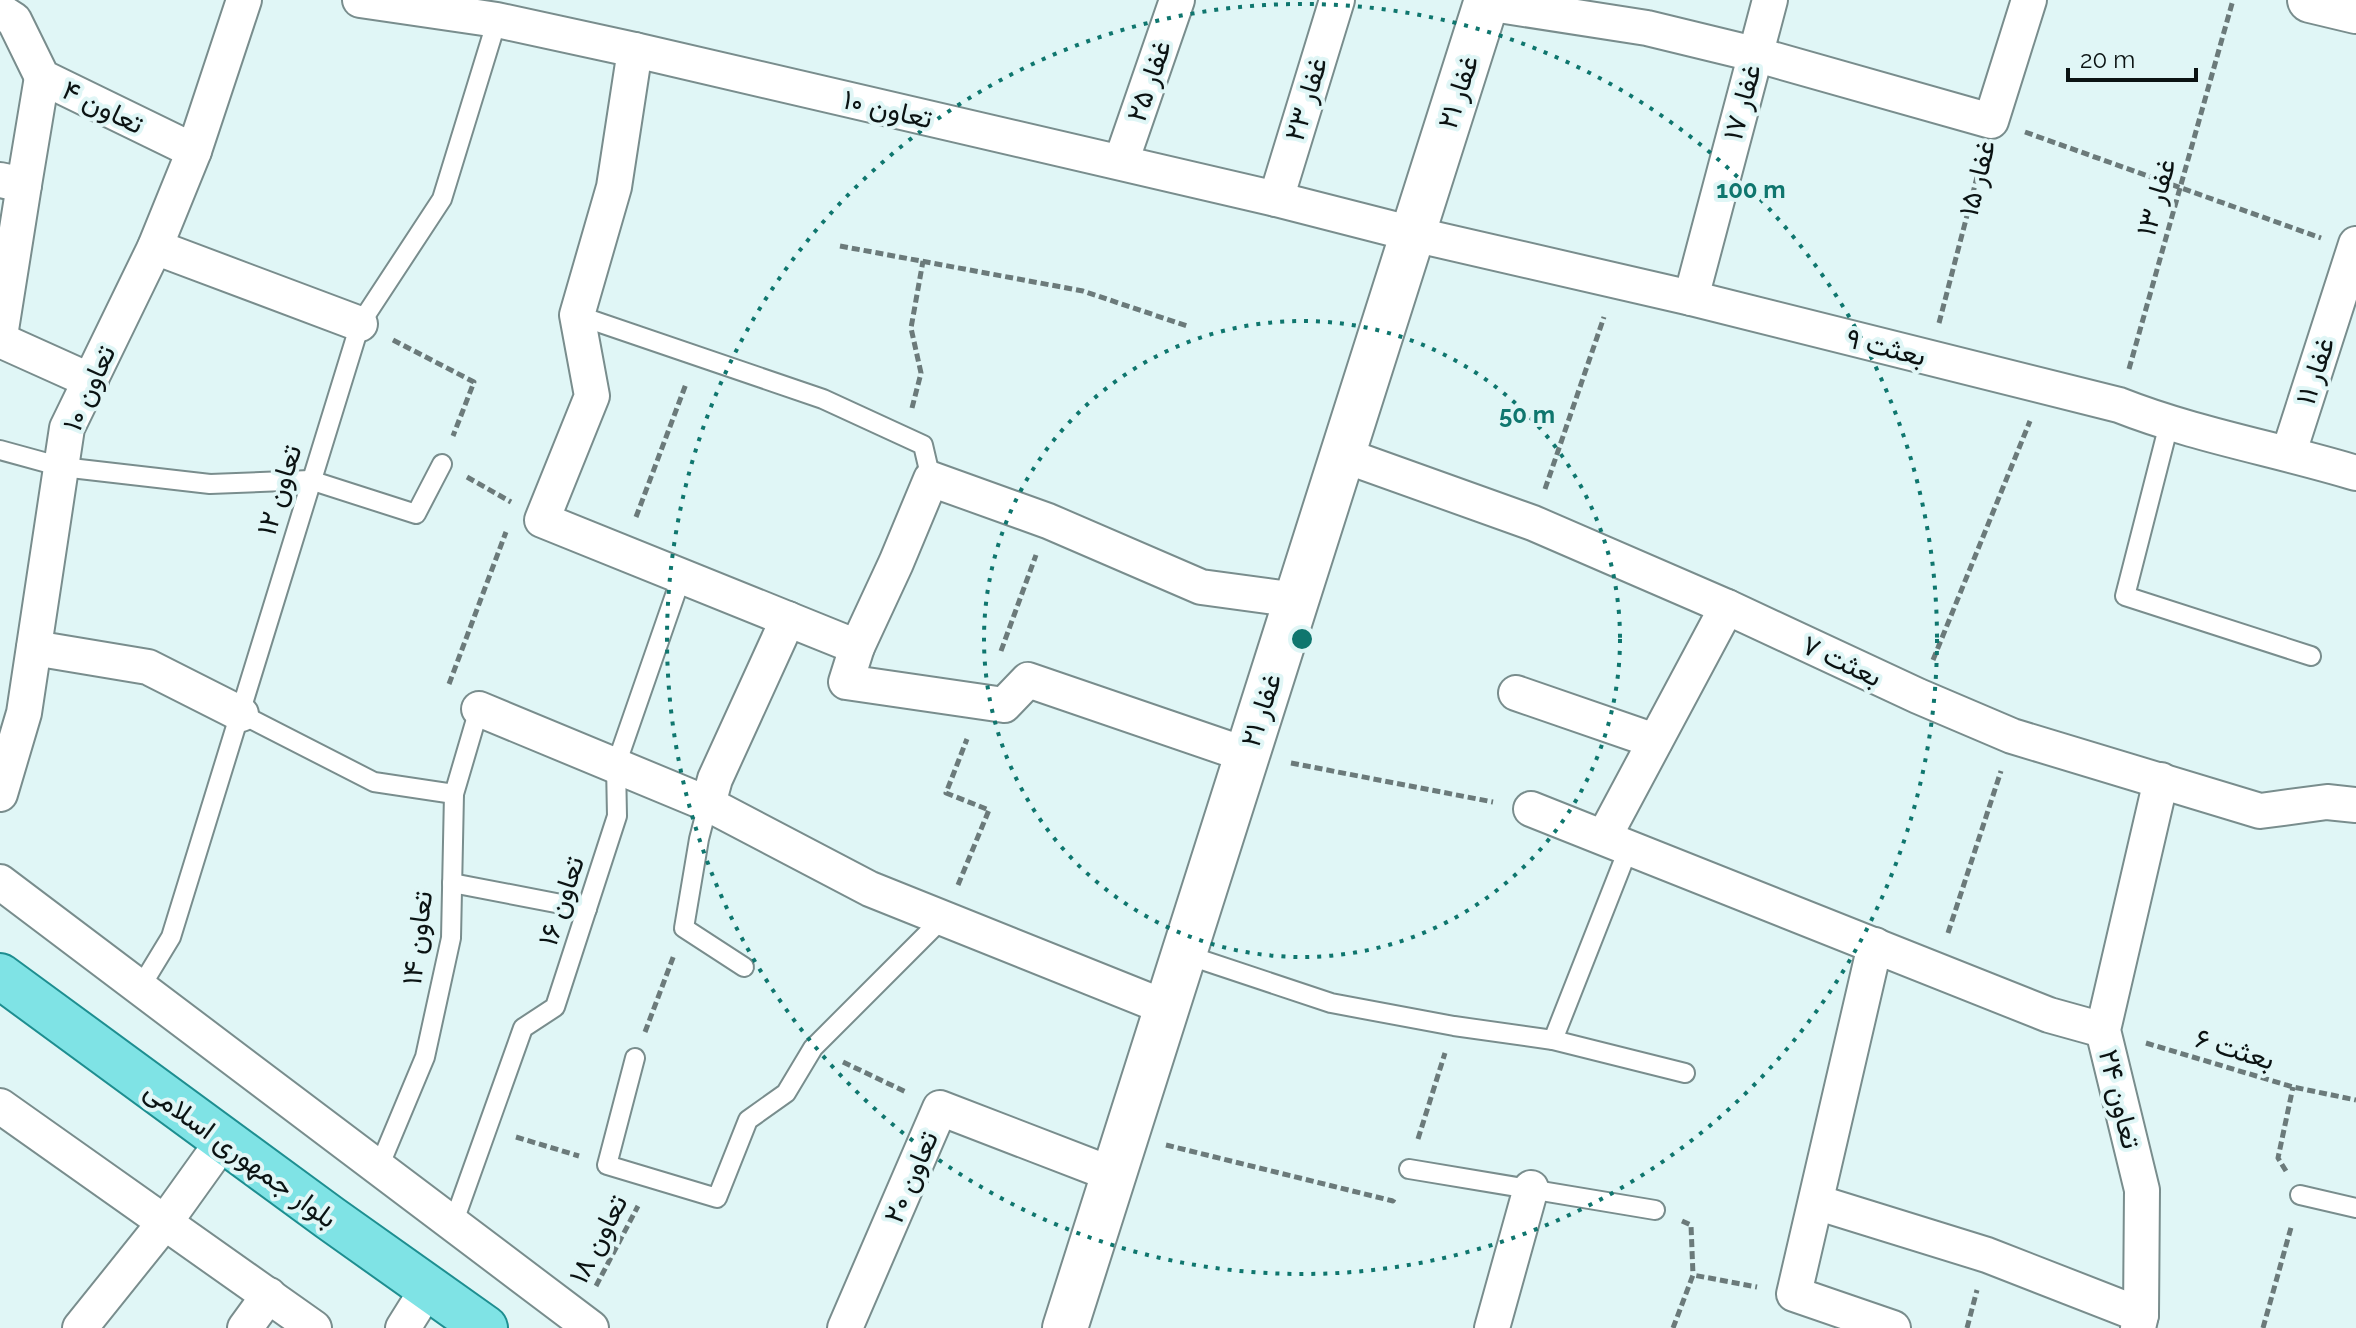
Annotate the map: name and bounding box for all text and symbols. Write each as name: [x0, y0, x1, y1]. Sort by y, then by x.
scale bar: [2068, 32, 2196, 82]
street label: غفار ۲۵: [1120, 36, 1179, 126]
text: 20 m: [2080, 45, 2135, 74]
street label: غفار ۲۱: [1431, 51, 1486, 133]
street label: غفار ۲۳: [1278, 53, 1335, 145]
street label: غفار ۱۷: [1716, 60, 1769, 144]
street label: تعاون ۴: [56, 73, 149, 142]
street label: تعاون ۱۰: [840, 83, 936, 136]
street label: غفار ۱۵: [1952, 137, 2003, 220]
street label: غفار ۱۳: [2129, 154, 2184, 240]
text: 100 m: [1716, 175, 1786, 204]
street label: بعثت ۹: [1843, 321, 1929, 373]
street label: غفار ۱۱: [2289, 333, 2342, 409]
street label: تعاون ۱۰: [56, 340, 123, 436]
text: 50 m: [1499, 400, 1555, 429]
street label: تعاون ۱۲: [250, 441, 309, 540]
centre of rings: [1288, 625, 1316, 653]
street label: بعثت ۷: [1797, 628, 1887, 694]
street label: غفار ۲۱: [1234, 669, 1289, 751]
street label: تعاون ۱۶: [531, 852, 592, 950]
street label: تعاون ۱۴: [395, 889, 440, 987]
street label: بعثت ۶: [2191, 1021, 2279, 1077]
street label: تعاون ۲۴: [2091, 1046, 2148, 1152]
street label: بلوار جمهوری اسلامی: [138, 1073, 344, 1236]
street label: تعاون ۲۰: [877, 1126, 946, 1228]
street label: تعاون ۱۸: [562, 1189, 635, 1289]

